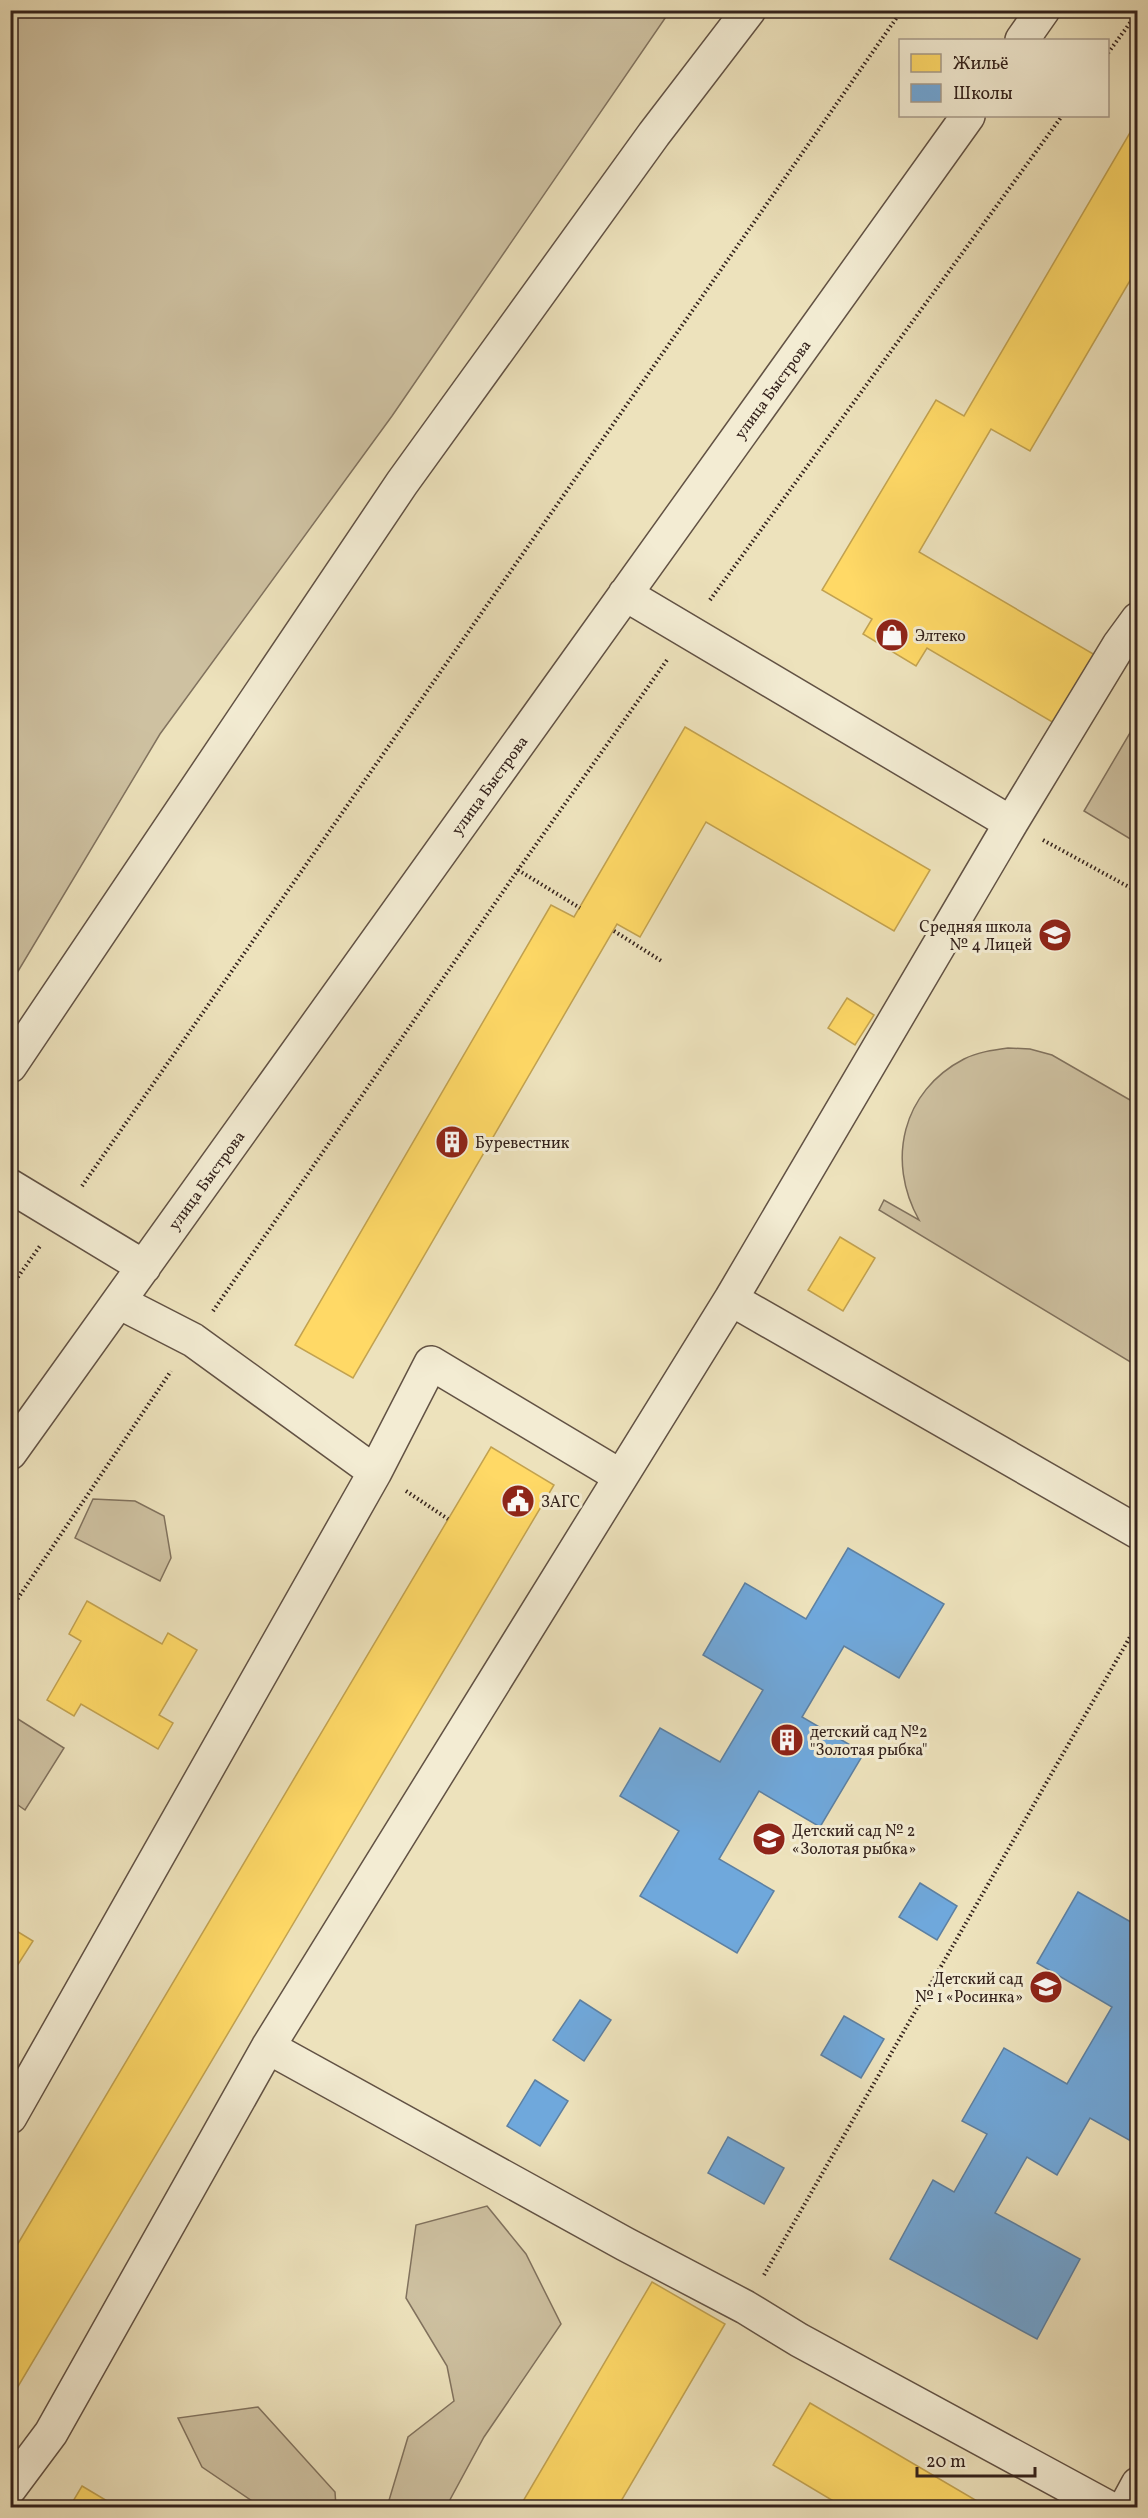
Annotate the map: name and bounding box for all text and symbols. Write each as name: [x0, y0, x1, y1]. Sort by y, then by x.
legend: [899, 39, 1109, 117]
text: Жильё: [953, 52, 1009, 77]
text: Школы: [953, 82, 1013, 107]
street label: улица Быстрова: [730, 336, 817, 444]
shop icon: Элтеко: [874, 617, 910, 653]
place label: Элтеко: [915, 626, 966, 648]
street label: улица Быстрова: [447, 732, 534, 840]
place label: Средняя школа № 4 Лицей: [919, 917, 1032, 957]
school or university icon: Средняя школа № 4 Лицей: [1037, 917, 1073, 953]
building icon: Буревестник: [434, 1124, 470, 1160]
street label: улица Быстрова: [164, 1127, 251, 1235]
place label: Буревестник: [475, 1133, 570, 1155]
public building icon: ЗАГС: [500, 1483, 536, 1519]
place label: ЗАГС: [541, 1492, 580, 1514]
building icon: детский сад №2 "Золотая рыбка": [769, 1722, 805, 1758]
place label: детский сад №2 "Золотая рыбка": [810, 1722, 928, 1762]
school or university icon: Детский сад № 2 «Золотая рыбка»: [751, 1821, 787, 1857]
place label: Детский сад № 2 «Золотая рыбка»: [792, 1821, 916, 1861]
place label: Детский сад № 1 «Росинка»: [915, 1969, 1023, 2009]
school or university icon: Детский сад № 1 «Росинка»: [1028, 1969, 1064, 2005]
scale bar: [917, 2440, 1036, 2478]
text: 20 m: [926, 2450, 966, 2475]

